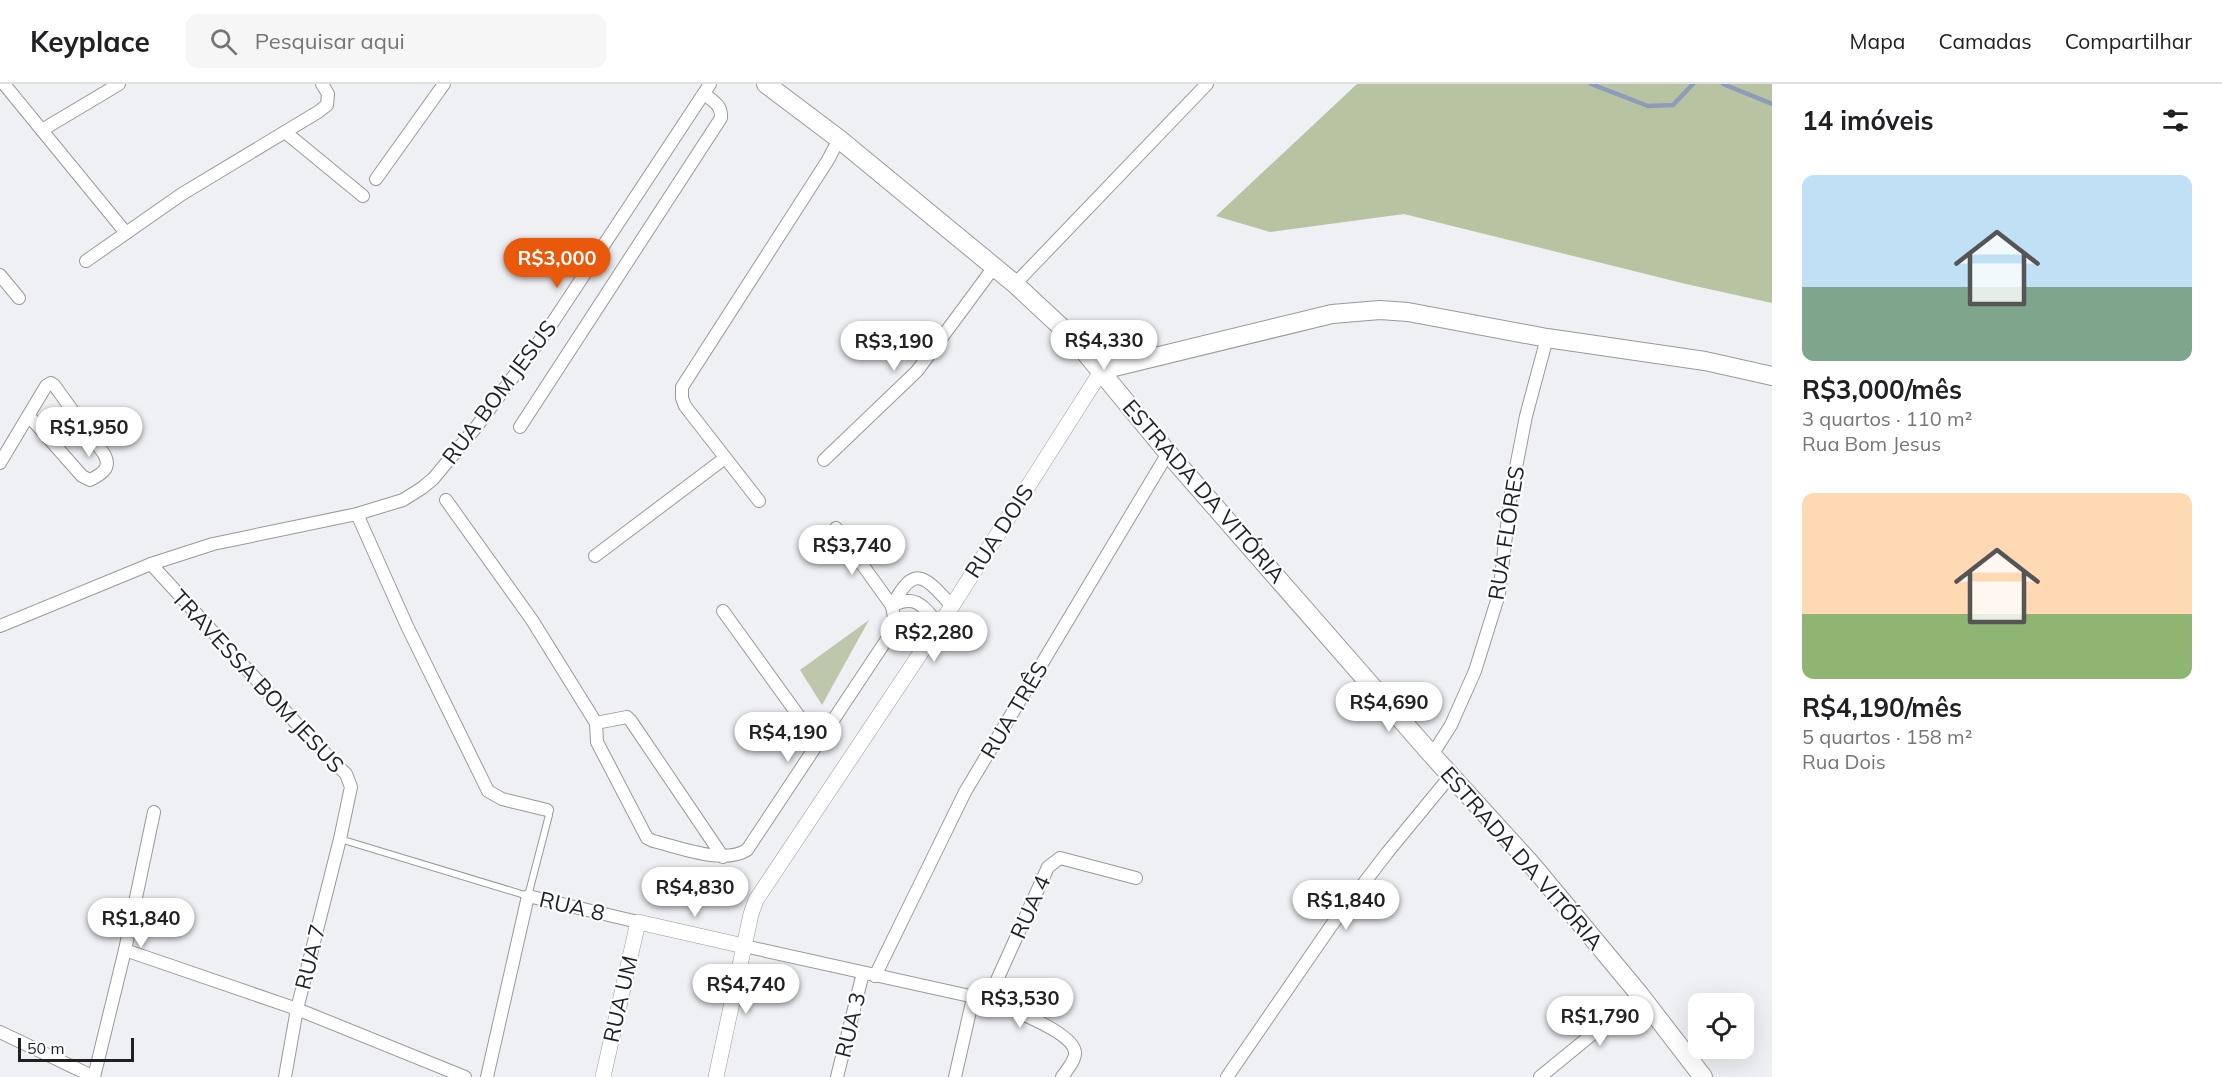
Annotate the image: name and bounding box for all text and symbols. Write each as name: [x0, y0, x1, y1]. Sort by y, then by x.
search box: [186, 14, 606, 68]
text: Keyplace: [30, 24, 150, 59]
icon: search: [207, 25, 240, 58]
text: Pesquisar aqui: [255, 27, 405, 55]
text: Mapa: [1850, 28, 1905, 54]
text: Camadas: [1938, 28, 2032, 54]
text: Compartilhar: [2065, 28, 2192, 54]
text: 14 imóveis: [1802, 104, 1934, 137]
icon: filters: [2159, 104, 2192, 137]
icon: home: [1943, 214, 2051, 322]
pin: R$3,000: [502, 238, 612, 289]
text: R$3,000: [518, 245, 597, 270]
street label: RUA BOM JESUS: [436, 314, 562, 470]
pin: R$4,330: [1049, 320, 1159, 371]
pin: R$3,190: [839, 321, 949, 372]
text: R$4,330: [1065, 327, 1144, 352]
text: R$3,190: [855, 328, 934, 353]
text: R$3,000/mês: [1802, 373, 1962, 406]
street label: ESTRADA DA VITÓRIA: [1117, 393, 1291, 589]
text: 3 quartos · 110 m²: [1802, 406, 1972, 431]
pin: R$1,950: [34, 407, 144, 458]
text: R$1,950: [50, 414, 129, 439]
text: Rua Bom Jesus: [1802, 431, 1941, 456]
street label: RUA FLÔRES: [1482, 464, 1530, 602]
street label: RUA DOIS: [958, 479, 1040, 583]
pin: R$3,740: [797, 525, 907, 576]
text: R$3,740: [813, 532, 892, 557]
icon: home: [1943, 532, 2051, 640]
street label: TRAVESSA BOM JESUS: [166, 583, 350, 779]
pin: R$2,280: [879, 612, 989, 663]
text: R$2,280: [895, 619, 974, 644]
street label: RUA TRÊS: [974, 656, 1054, 764]
pin: R$4,690: [1334, 682, 1444, 733]
text: R$4,690: [1350, 689, 1429, 714]
text: R$4,190/mês: [1802, 691, 1962, 724]
pin: R$4,190: [733, 712, 843, 763]
text: R$4,190: [749, 719, 828, 744]
text: 5 quartos · 158 m²: [1802, 724, 1972, 749]
text: Rua Dois: [1802, 749, 1886, 774]
street label: ESTRADA DA VITÓRIA: [1435, 760, 1609, 956]
pin: R$4,830: [640, 867, 750, 918]
street label: RUA 4: [1004, 871, 1056, 943]
text: R$4,830: [656, 874, 735, 899]
pin: R$1,840: [1291, 880, 1401, 931]
street label: RUA 8: [537, 885, 607, 927]
text: R$1,840: [1307, 887, 1386, 912]
pin: R$1,840: [86, 898, 196, 949]
text: R$1,840: [102, 905, 181, 930]
street label: RUA 7: [288, 921, 332, 993]
street label: RUA UM: [596, 953, 644, 1045]
pin: R$4,740: [691, 964, 801, 1015]
text: R$4,740: [707, 971, 786, 996]
pin: R$3,530: [965, 978, 1075, 1029]
text: R$3,530: [981, 985, 1060, 1010]
street label: RUA 3: [828, 989, 872, 1061]
map controls: [1688, 993, 1754, 1059]
button: locate: [1688, 993, 1754, 1059]
pin: R$1,790: [1545, 996, 1655, 1047]
text: R$1,790: [1561, 1003, 1640, 1028]
scale bar: [18, 1035, 134, 1062]
text: 50 m: [27, 1038, 64, 1058]

